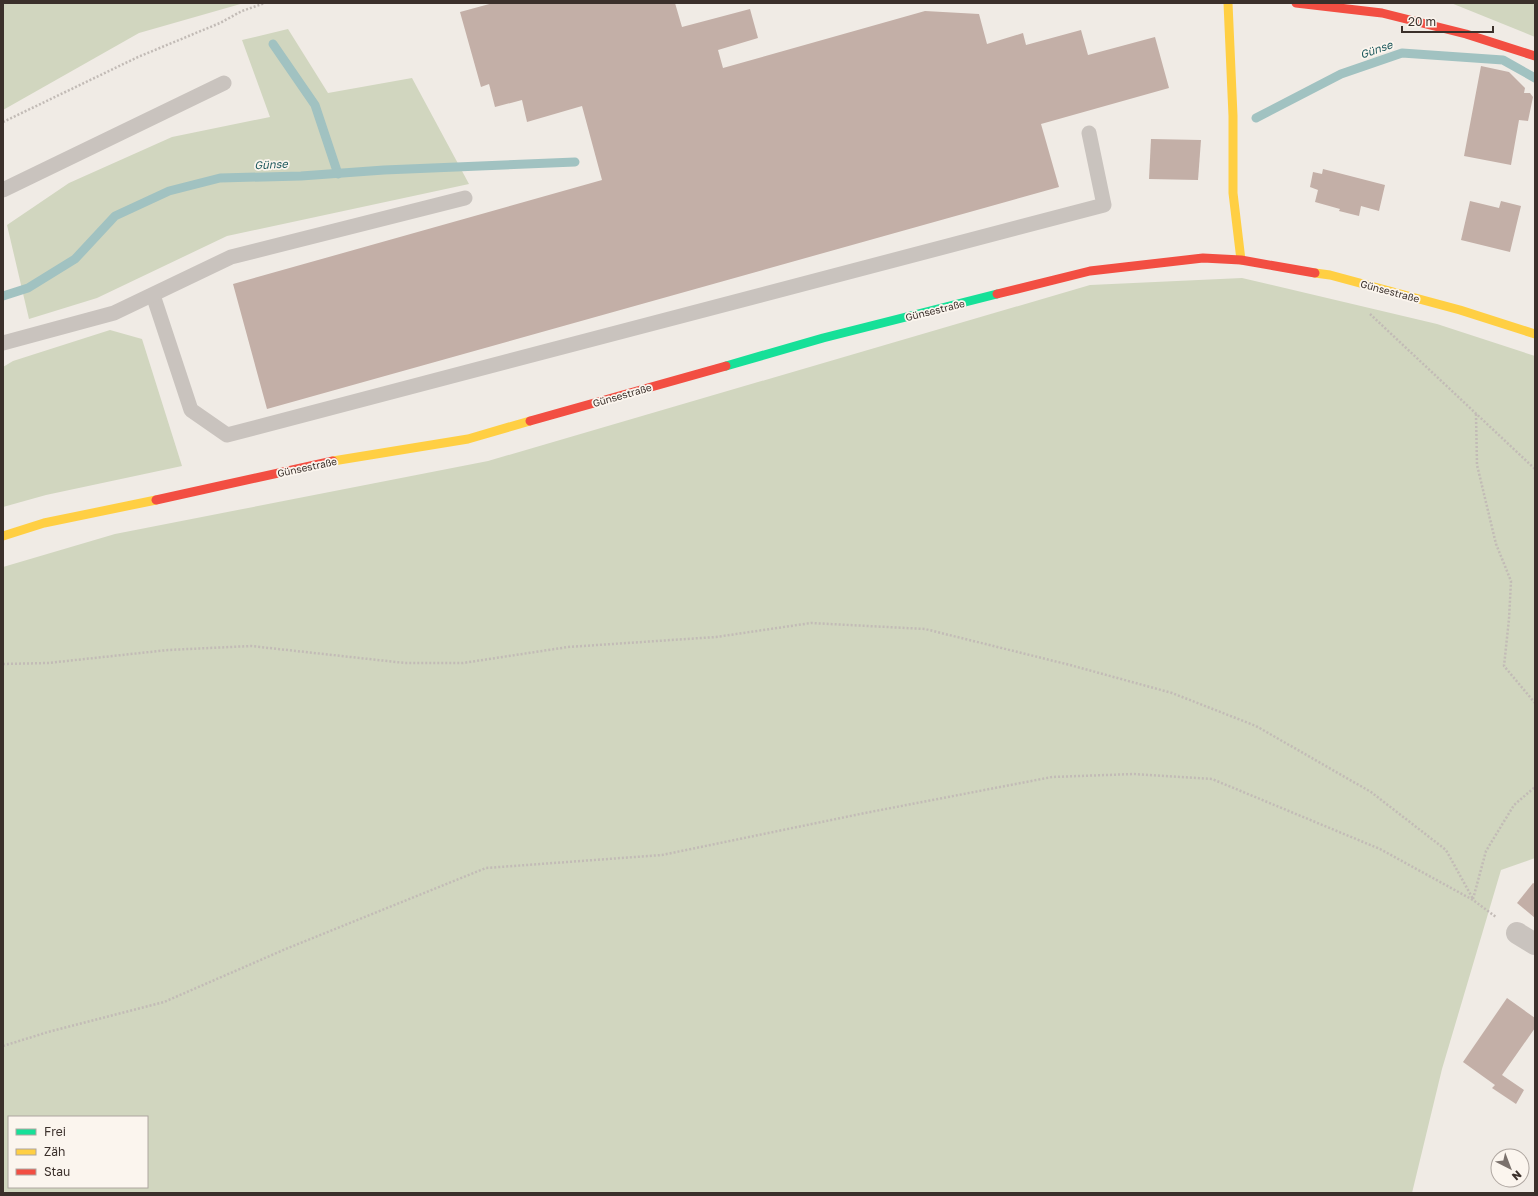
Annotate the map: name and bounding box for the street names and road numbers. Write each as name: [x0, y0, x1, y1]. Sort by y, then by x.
street label: Günsestraße: [1359, 277, 1421, 305]
street label: Günsestraße: [904, 297, 966, 323]
street label: Günsestraße: [591, 381, 653, 409]
street label: Günsestraße: [276, 455, 338, 479]

